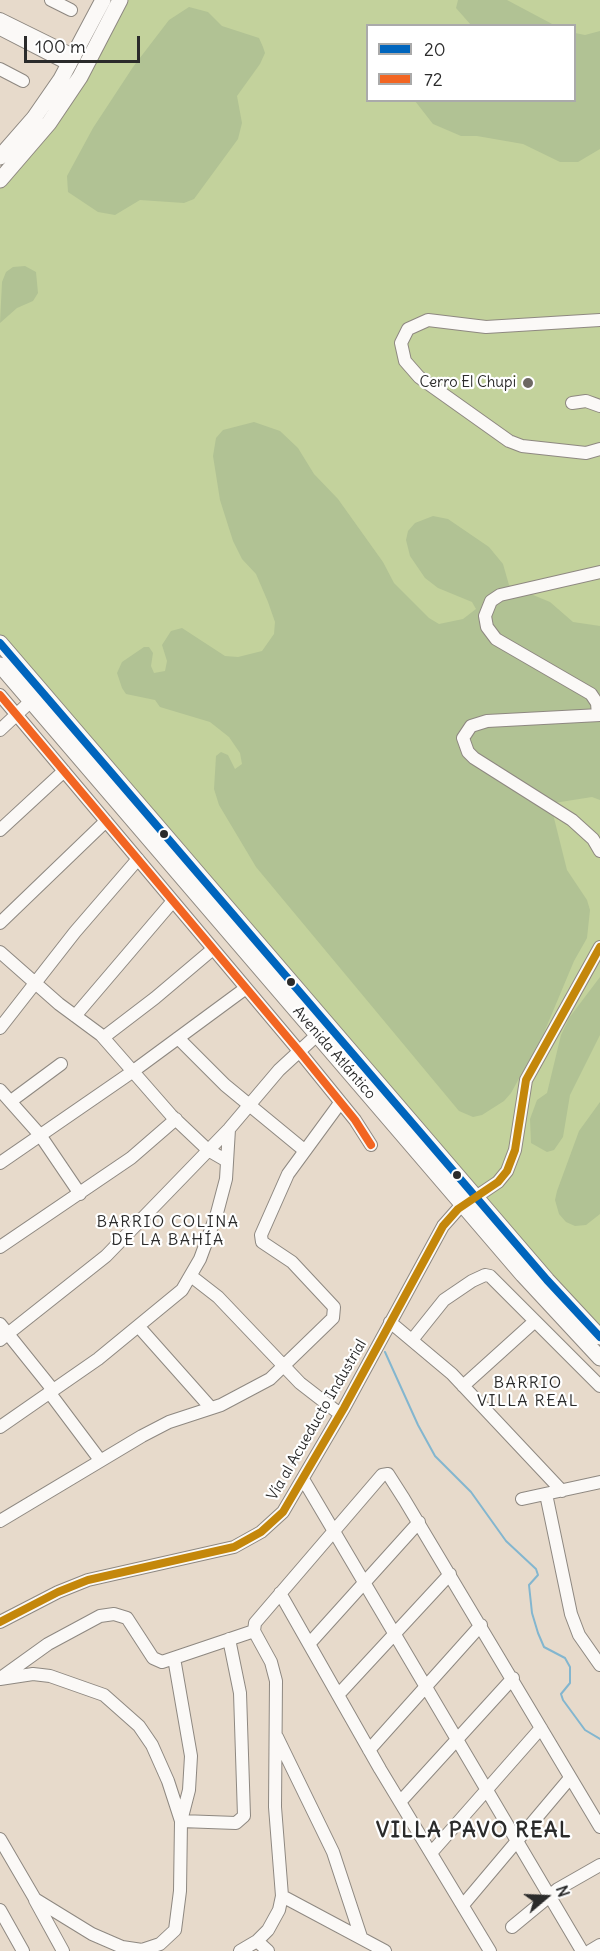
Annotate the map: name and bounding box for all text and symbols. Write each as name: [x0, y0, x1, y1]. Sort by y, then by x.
scale bar: [27, 24, 142, 62]
legend: [366, 24, 576, 102]
text: 100 m: [35, 35, 86, 58]
text: 20: [424, 38, 446, 61]
text: 72: [424, 68, 443, 91]
place label: Cerro El Chupi: [419, 374, 516, 392]
marker: Cerro El Chupi: [521, 376, 535, 390]
unlabelled marker: [158, 828, 170, 840]
unlabelled marker: [285, 976, 297, 988]
street label: Avenida Atlántico: [289, 1003, 379, 1103]
unlabelled marker: [451, 1169, 463, 1181]
district label: BARRIO COLINA DE LA BAHÍA: [96, 1212, 240, 1250]
street label: Vía al Acueducto Industrial: [264, 1336, 370, 1504]
district label: BARRIO VILLA REAL: [477, 1373, 579, 1411]
district label: VILLA PAVO REAL: [376, 1818, 572, 1844]
north arrow: [516, 1867, 576, 1927]
text: N: [552, 1883, 574, 1900]

